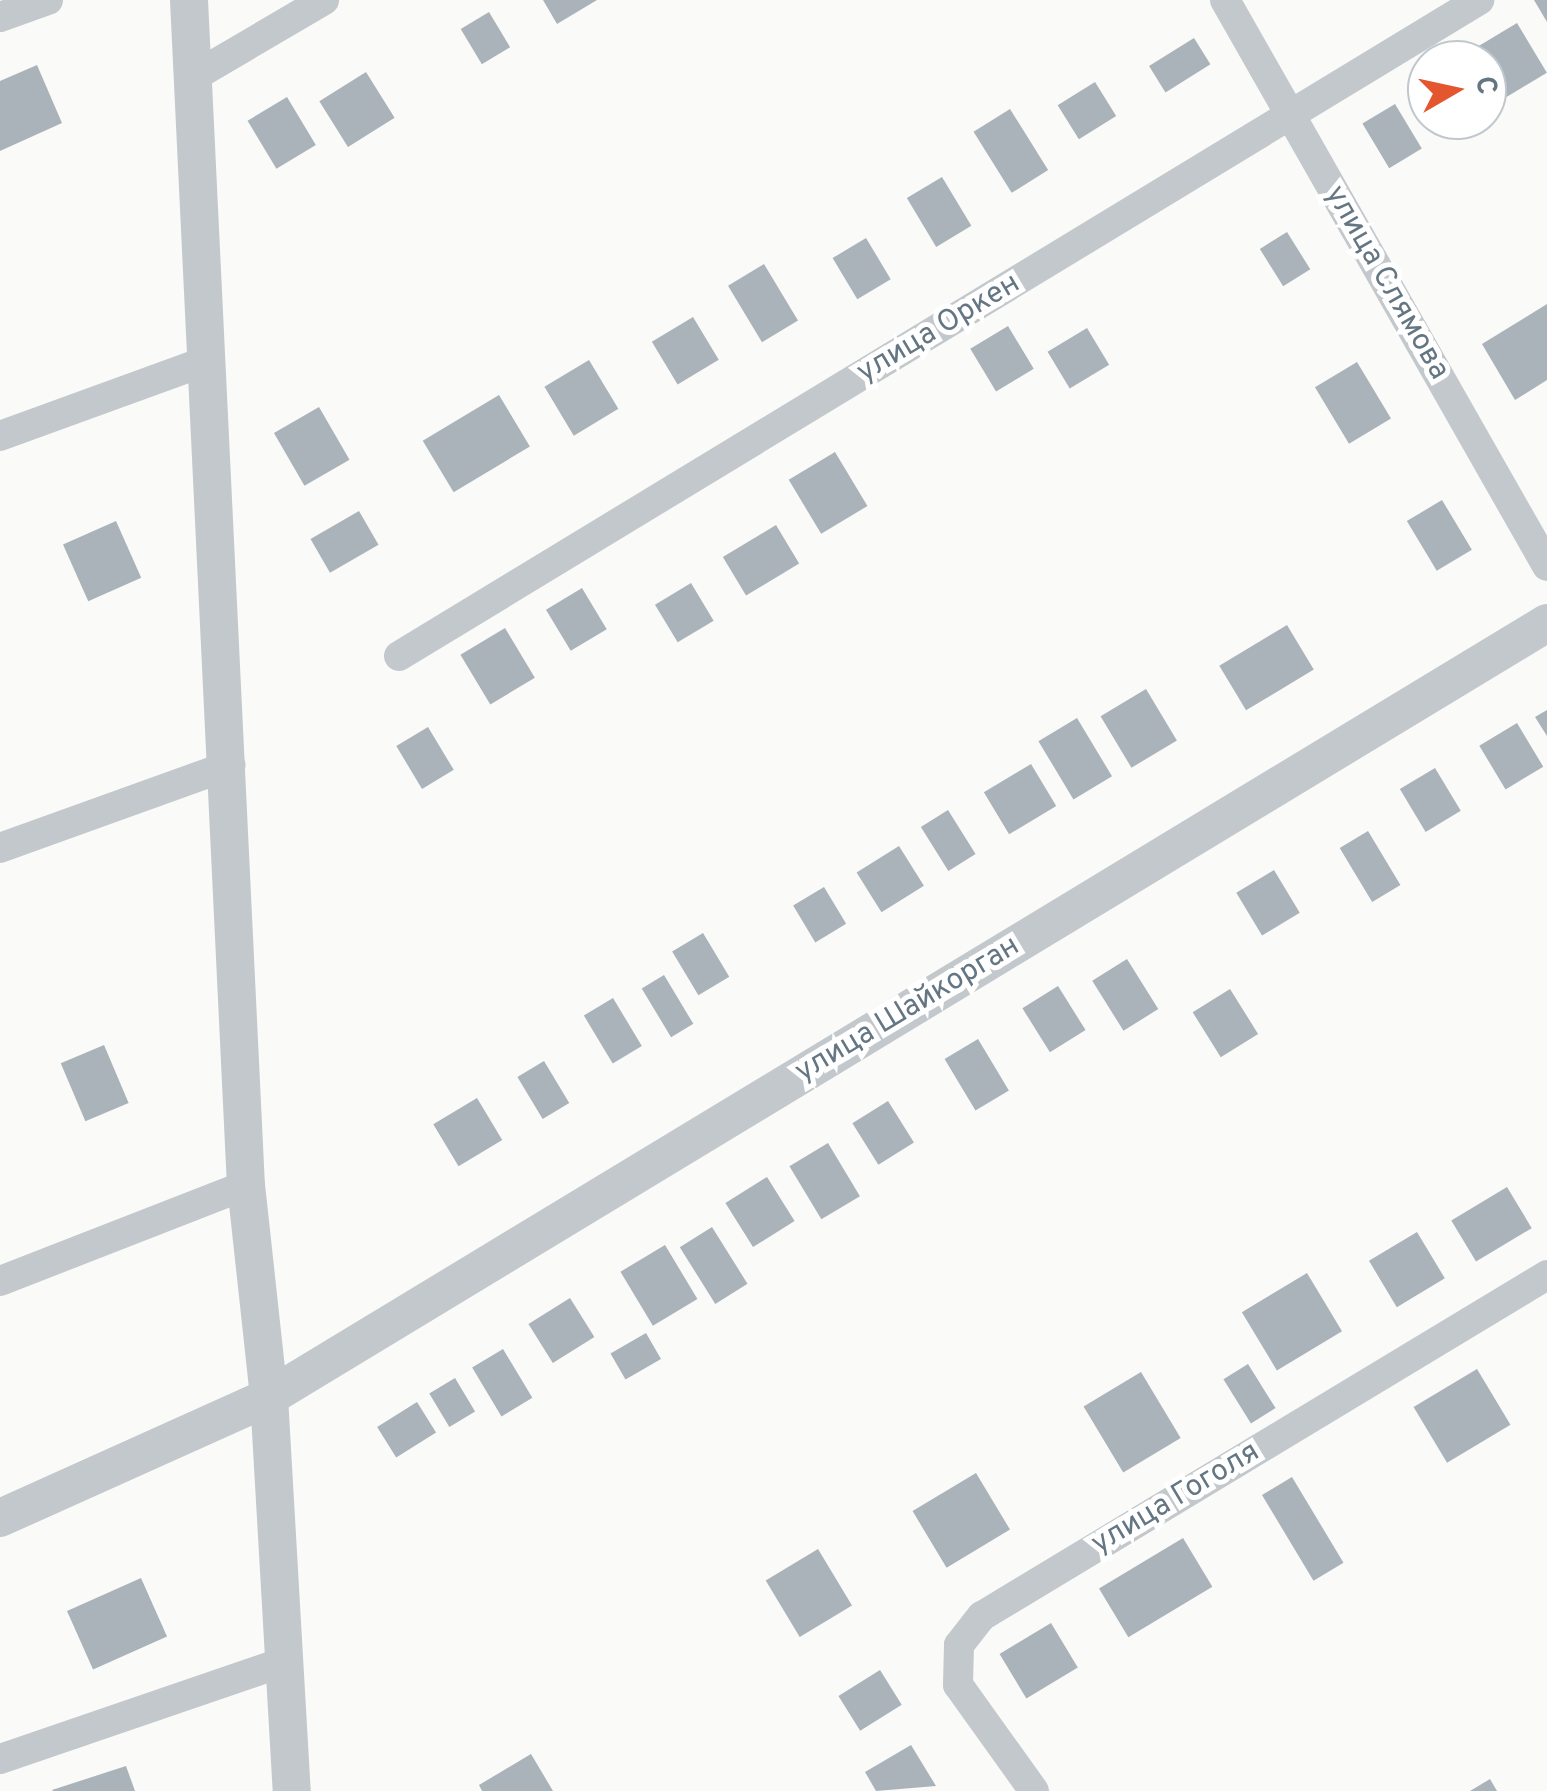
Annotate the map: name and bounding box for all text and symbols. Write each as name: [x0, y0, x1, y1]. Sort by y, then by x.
north arrow: [1407, 40, 1507, 140]
text: С: [1465, 74, 1504, 97]
street label: улица Слямова: [1316, 180, 1456, 386]
street label: улица Оркен: [851, 266, 1027, 392]
street label: улица Шайкорган: [789, 929, 1027, 1091]
street label: улица Гоголя: [1086, 1435, 1266, 1563]

